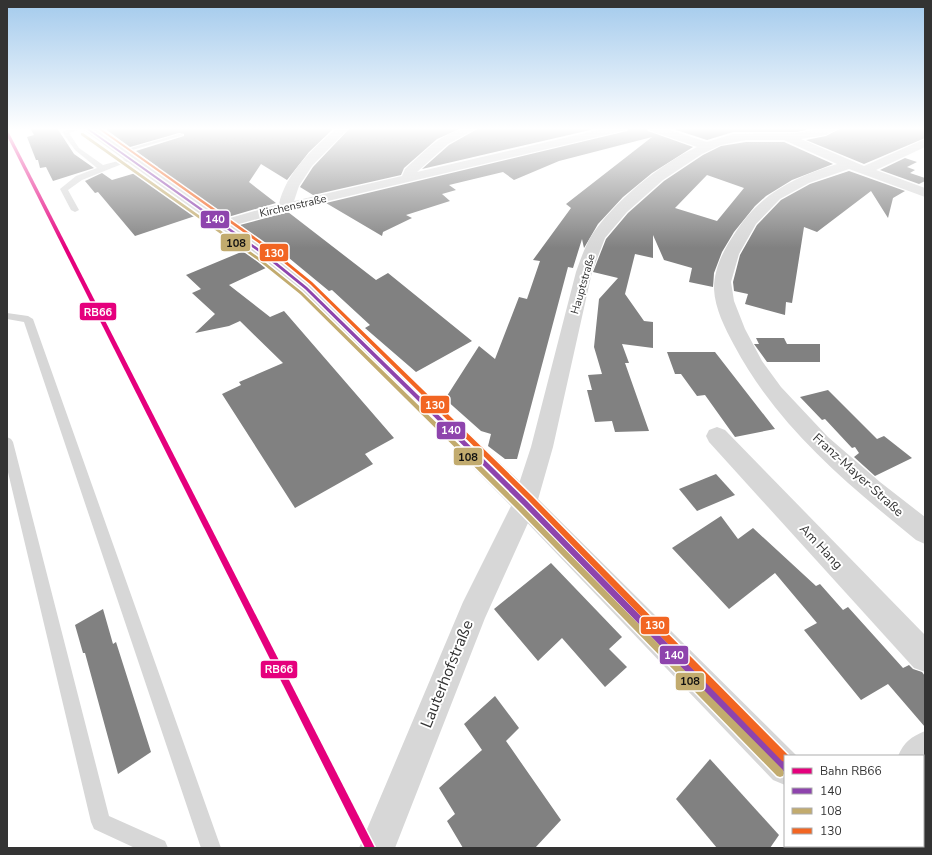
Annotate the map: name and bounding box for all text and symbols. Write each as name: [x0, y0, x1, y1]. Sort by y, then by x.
street label: Kirchenstraße: [258, 191, 328, 221]
line badge: 140: [200, 210, 230, 229]
text: 140: [205, 212, 225, 227]
line badge: 108: [220, 233, 251, 252]
text: 108: [226, 236, 246, 251]
line badge: 130: [259, 243, 289, 262]
text: 130: [264, 246, 284, 261]
street label: Hauptstraße: [567, 252, 599, 316]
line badge: RB66: [79, 302, 117, 321]
text: RB66: [84, 305, 113, 320]
line badge: 130: [420, 395, 450, 414]
text: 130: [425, 398, 445, 413]
line badge: 140: [436, 421, 466, 440]
text: 140: [441, 423, 461, 438]
street label: Franz-Mayer-Straße: [809, 429, 907, 521]
line badge: 108: [453, 447, 483, 466]
text: 108: [458, 450, 478, 465]
street label: Am Hang: [795, 520, 847, 574]
line badge: 130: [640, 616, 670, 635]
street label: Lauterhofstraße: [415, 617, 479, 731]
text: 130: [645, 618, 665, 633]
line badge: 140: [659, 645, 689, 665]
text: 140: [664, 648, 684, 663]
line badge: RB66: [260, 660, 298, 679]
text: RB66: [265, 662, 294, 677]
line badge: 108: [675, 672, 705, 691]
text: 108: [680, 674, 700, 689]
legend: [784, 755, 924, 847]
text: Bahn RB66: [820, 763, 882, 779]
text: 140: [820, 783, 842, 799]
text: 108: [820, 803, 842, 819]
text: 130: [820, 823, 842, 839]

